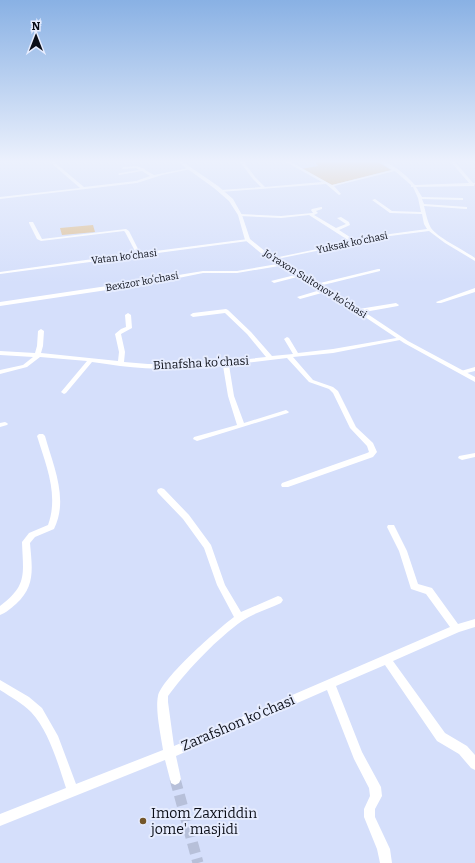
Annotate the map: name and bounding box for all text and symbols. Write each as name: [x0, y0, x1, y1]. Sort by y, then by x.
north arrow: [16, 16, 56, 56]
text: N: [32, 20, 41, 33]
street label: Yuksak koʻchasi: [315, 229, 389, 256]
street label: Vatan koʻchasi: [90, 246, 157, 267]
street label: Joʻraxon Sultonov koʻchasi: [260, 246, 369, 321]
street label: Bexizor koʻchasi: [104, 269, 179, 294]
street label: Binafsha koʻchasi: [153, 352, 250, 373]
street label: Zarafshon koʻchasi: [179, 691, 297, 755]
place label: Imom Zaxriddin jome' masjidi: [150, 805, 257, 838]
marker: Imom Zaxriddin jome' masjidi: [138, 816, 148, 826]

